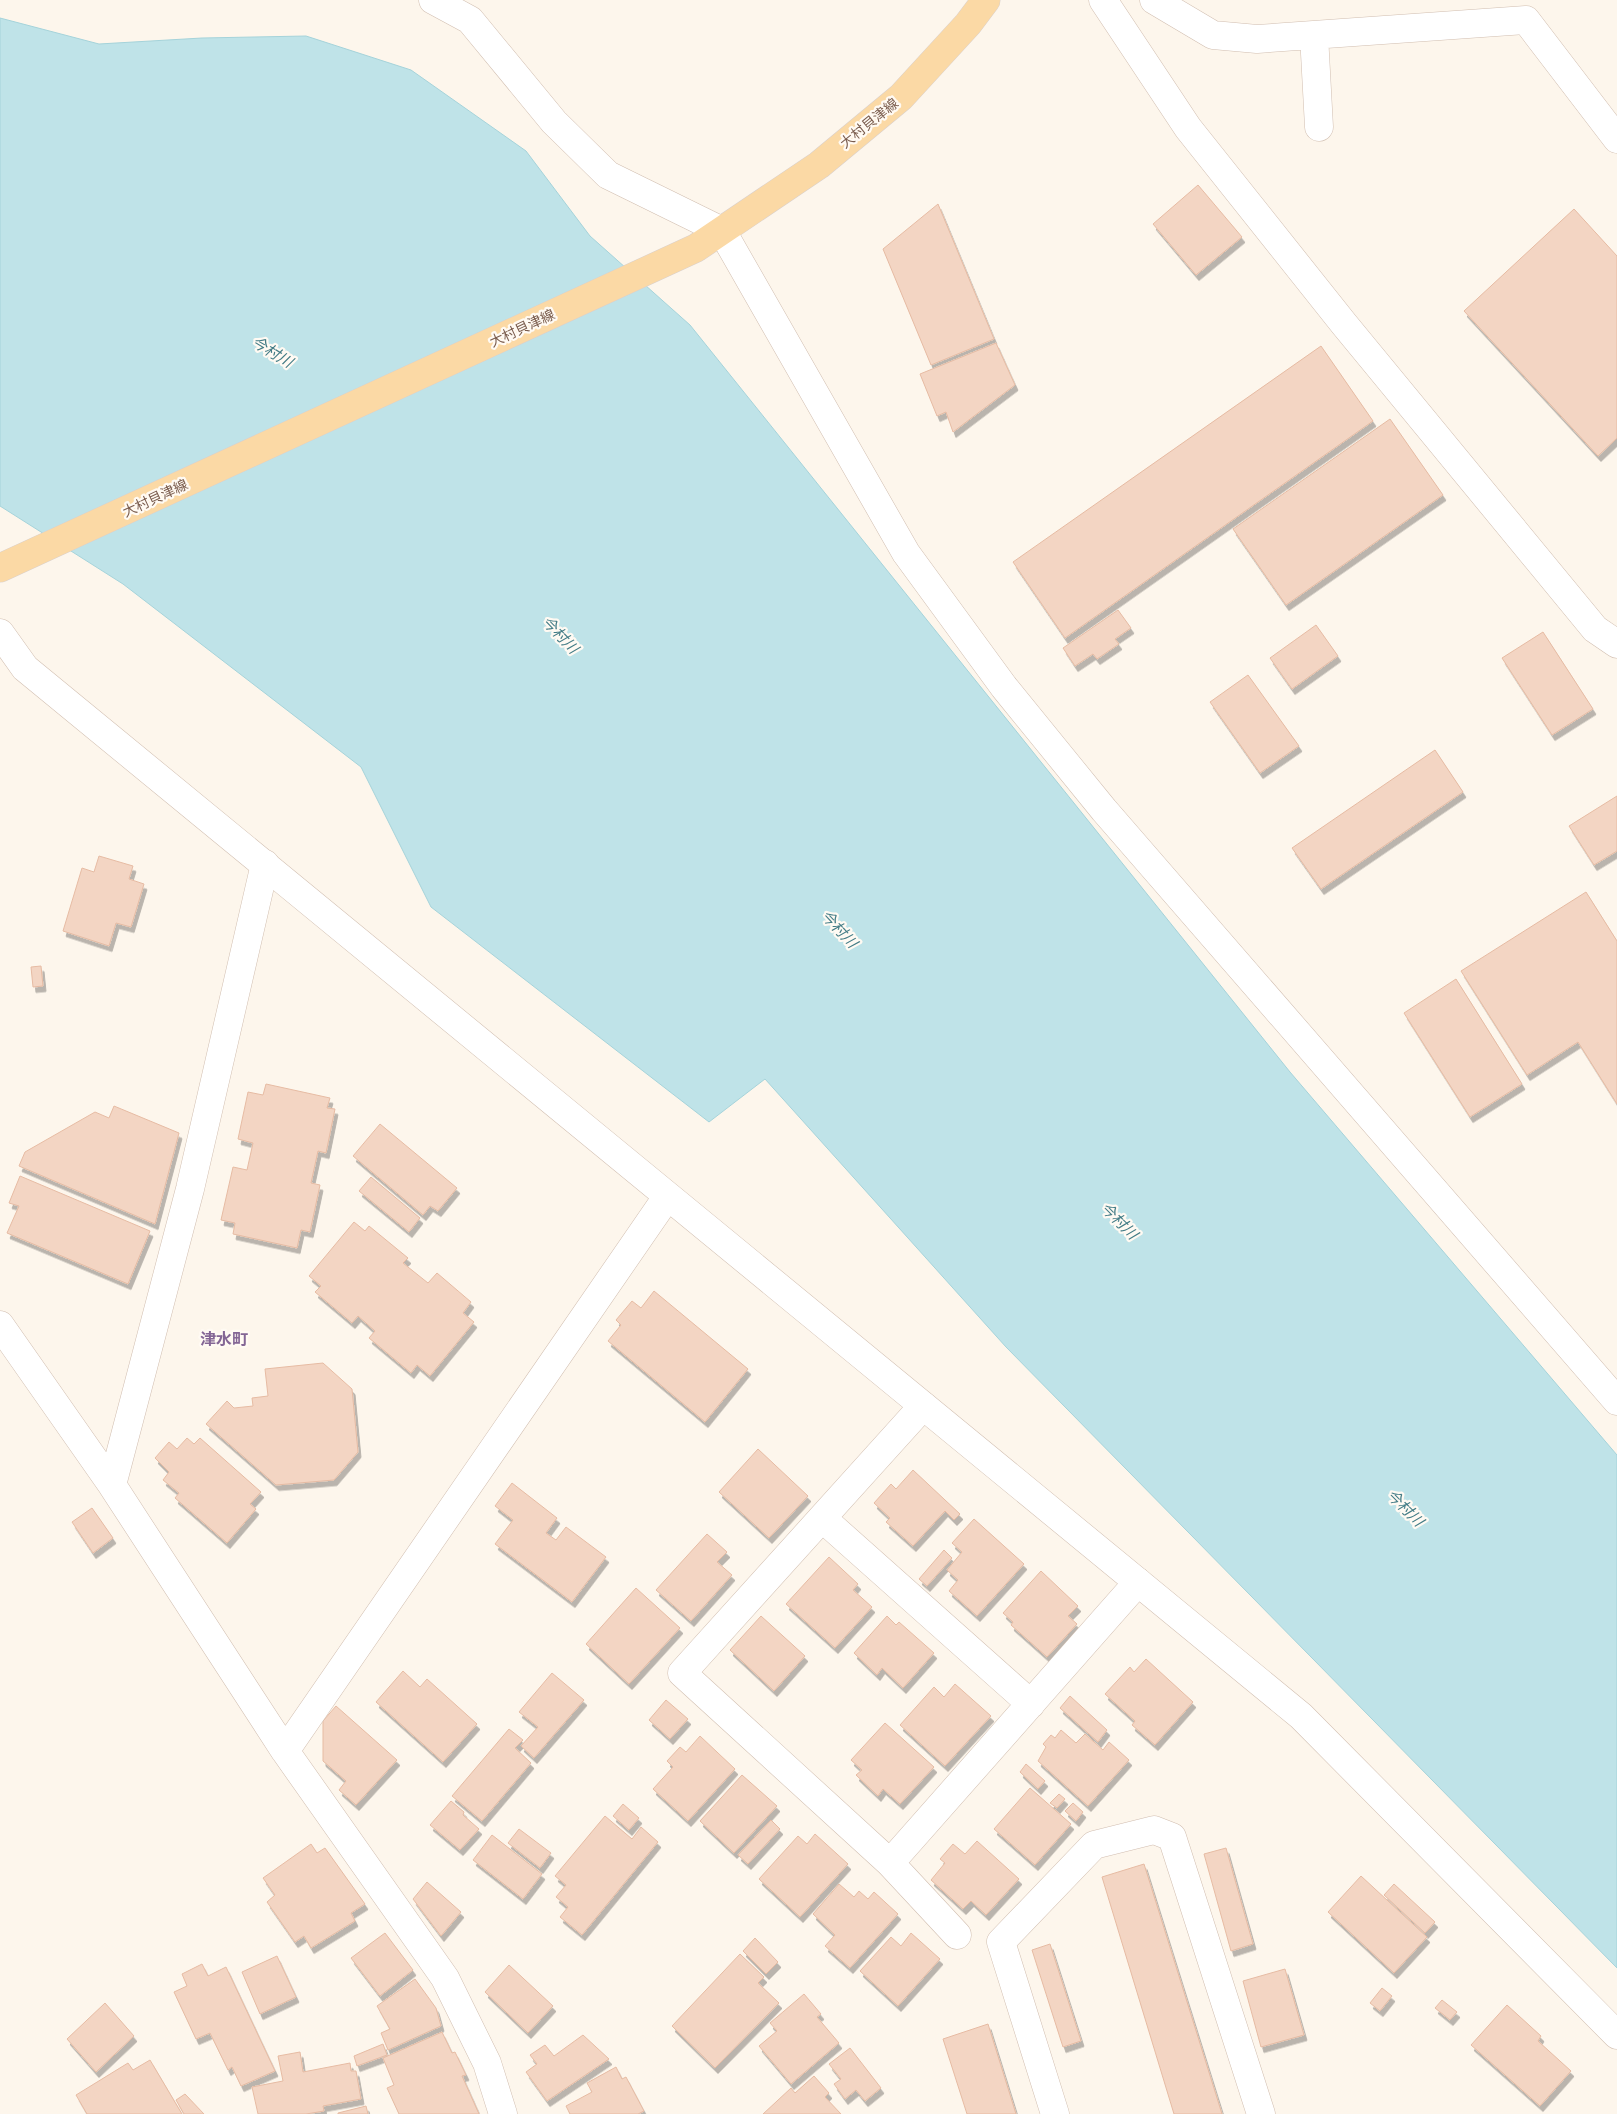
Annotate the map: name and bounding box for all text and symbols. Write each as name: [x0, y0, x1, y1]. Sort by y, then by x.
street label: 大村貝津線: [836, 93, 902, 152]
street label: 大村貝津線: [486, 304, 558, 351]
water label: 今村川: [248, 331, 299, 372]
street label: 大村貝津線: [119, 474, 191, 521]
water label: 今村川: [538, 611, 585, 659]
water label: 今村川: [817, 905, 864, 953]
water label: 今村川: [1097, 1197, 1144, 1245]
district label: 津水町: [200, 1328, 248, 1350]
water label: 今村川: [1383, 1484, 1430, 1532]

